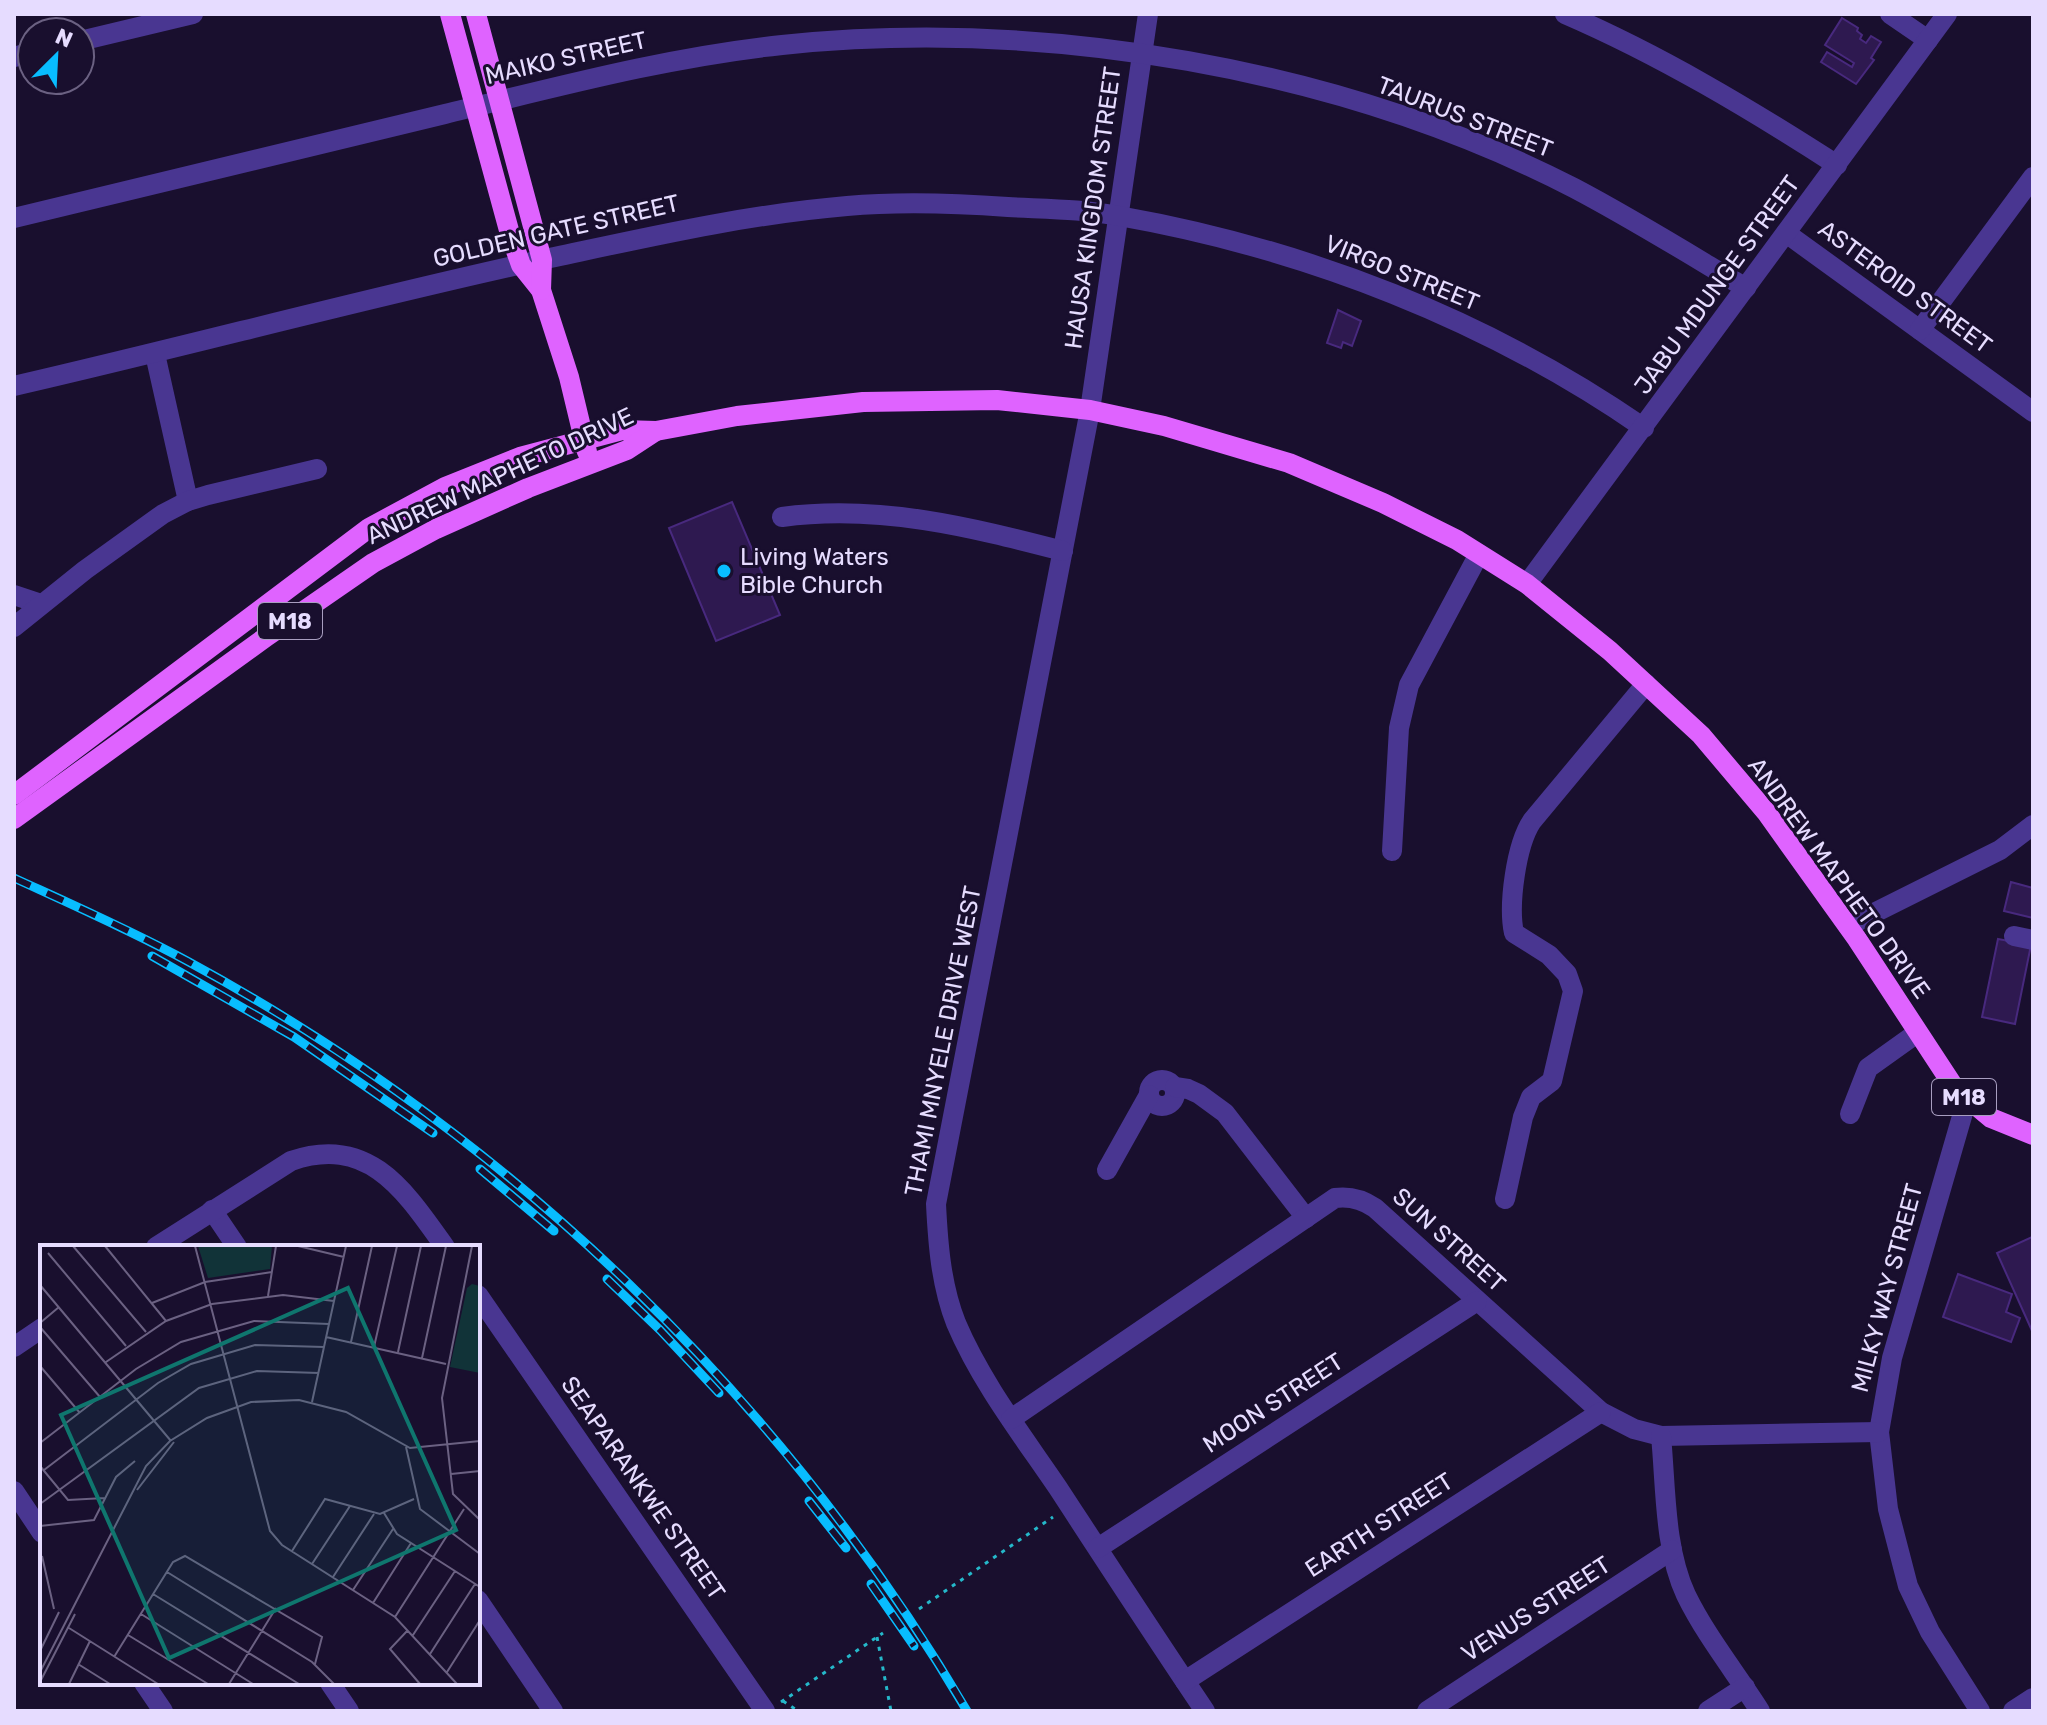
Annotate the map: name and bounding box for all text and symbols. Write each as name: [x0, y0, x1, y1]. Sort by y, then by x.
north arrow: [16, 16, 96, 96]
text: N: [51, 23, 77, 54]
street label: MAIKO STREET: [483, 26, 649, 90]
street label: HAUSA KINGDOM STREET: [1059, 65, 1127, 351]
street label: TAURUS STREET: [1373, 71, 1557, 163]
street label: JABU MDUNGE STREET: [1628, 170, 1806, 400]
street label: GOLDEN GATE STREET: [430, 189, 682, 273]
street label: ASTEROID STREET: [1813, 215, 1997, 359]
street label: VIRGO STREET: [1321, 229, 1483, 317]
street label: ANDREW MAPHETO DRIVE: [362, 402, 638, 550]
place label: Living Waters Bible Church: [740, 543, 889, 599]
marker: Living Waters Bible Church: [715, 562, 733, 580]
road number: M18: [258, 603, 322, 639]
street label: ANDREW MAPHETO DRIVE: [1742, 752, 1936, 1004]
street label: THAMI MNYELE DRIVE WEST: [899, 883, 987, 1198]
road number: M18: [1932, 1079, 1996, 1115]
street label: MILKY WAY STREET: [1846, 1181, 1928, 1395]
street label: SUN STREET: [1387, 1182, 1511, 1298]
inset map: [40, 1245, 480, 1685]
street label: MOON STREET: [1198, 1347, 1348, 1459]
street label: SEAPARANKWE STREET: [555, 1371, 731, 1605]
street label: EARTH STREET: [1300, 1467, 1458, 1583]
street label: VENUS STREET: [1456, 1550, 1616, 1668]

